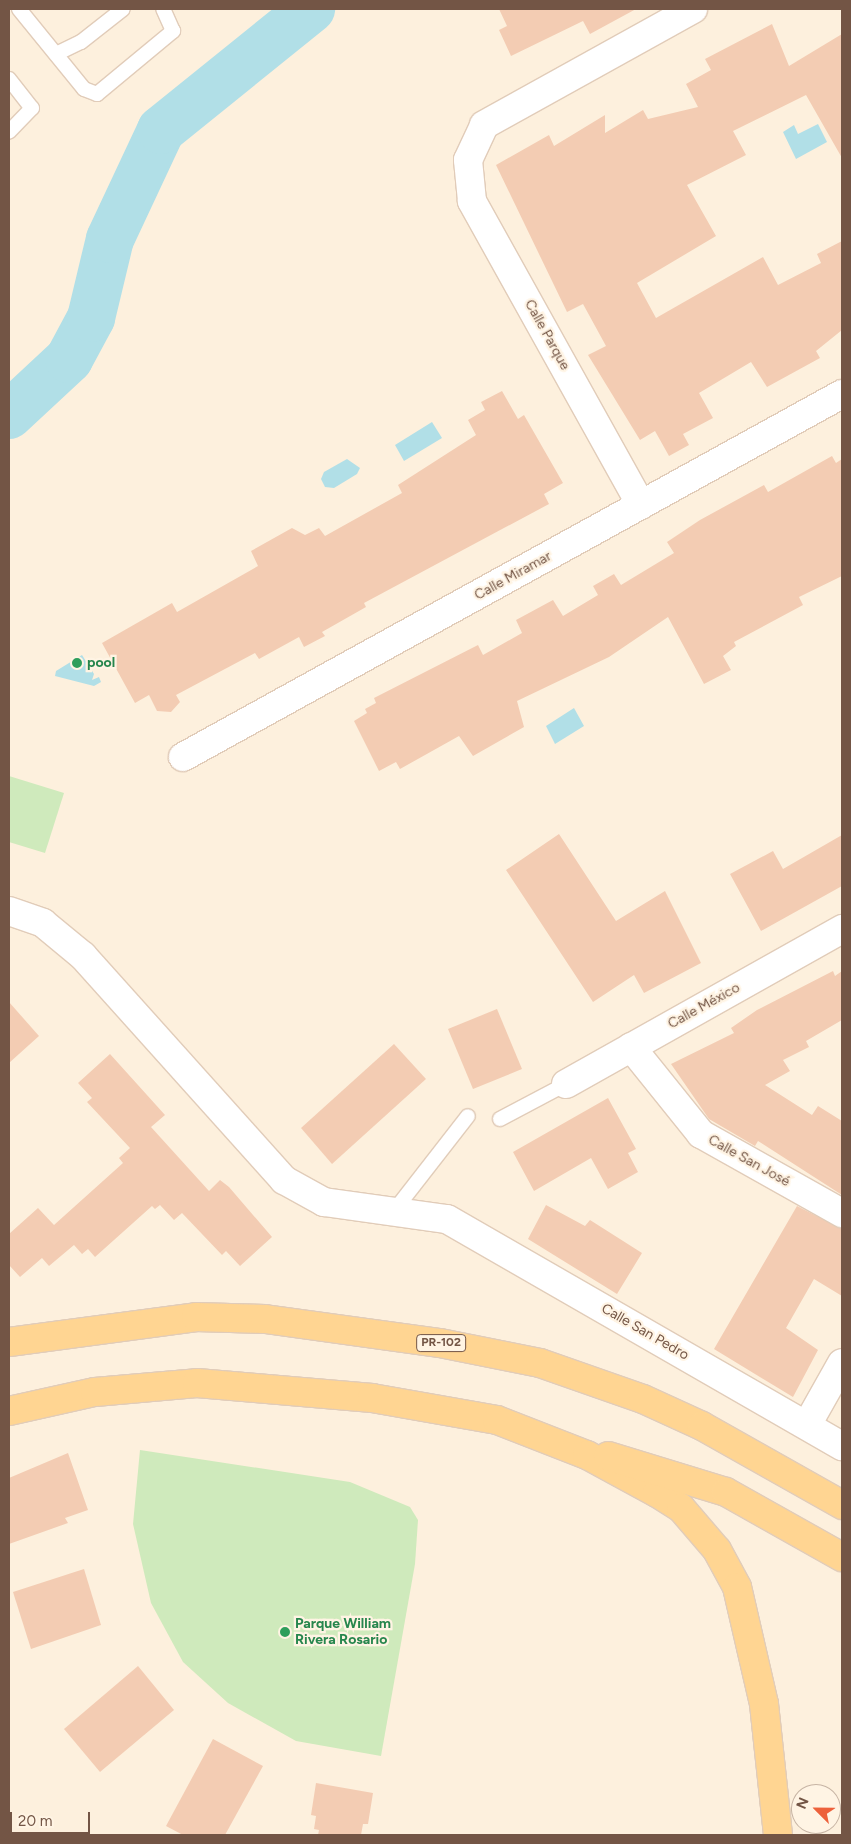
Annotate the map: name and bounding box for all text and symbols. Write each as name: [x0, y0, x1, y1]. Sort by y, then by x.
street label: Calle Parque: [521, 297, 573, 373]
street label: Calle Miramar: [472, 548, 554, 604]
place label: pool: [87, 655, 115, 671]
marker: pool: [71, 657, 83, 669]
street label: Calle México: [665, 979, 743, 1033]
street label: Calle San José: [705, 1132, 793, 1190]
street label: Calle San Pedro: [598, 1300, 692, 1364]
road number: PR-102: [416, 1334, 466, 1352]
place label: Parque William Rivera Rosario: [295, 1616, 391, 1648]
marker: Parque William Rivera Rosario: [279, 1626, 291, 1638]
north arrow: [791, 1784, 841, 1834]
text: N: [793, 1795, 813, 1812]
scale bar: [12, 1802, 92, 1834]
text: 20 m: [18, 1812, 52, 1830]

